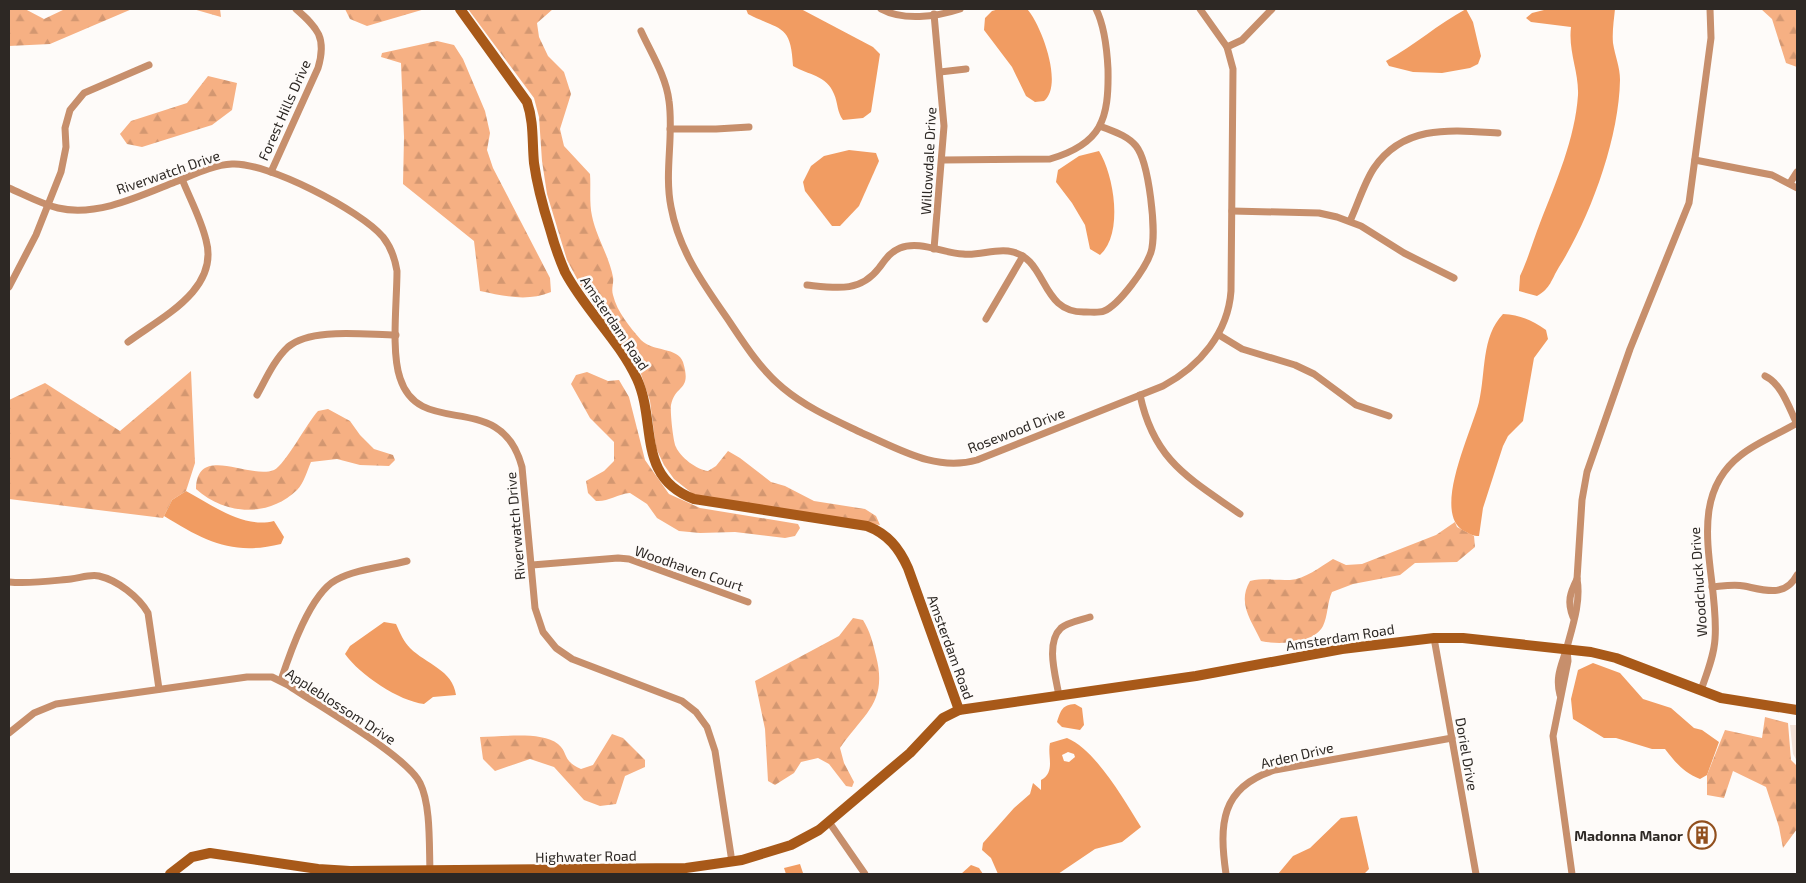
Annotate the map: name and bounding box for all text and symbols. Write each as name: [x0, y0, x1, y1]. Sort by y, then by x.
street label: Forest Hills Drive: [254, 57, 314, 163]
street label: Willowdale Drive: [917, 107, 939, 215]
street label: Riverwatch Drive: [114, 146, 222, 198]
street label: Amsterdam Road: [577, 273, 653, 373]
street label: Rosewood Drive: [965, 404, 1067, 456]
street label: Riverwatch Drive: [502, 471, 528, 581]
street label: Woodchuck Drive: [1686, 526, 1710, 638]
street label: Woodhaven Court: [632, 541, 746, 595]
street label: Amsterdam Road: [924, 593, 978, 701]
street label: Amsterdam Road: [1284, 620, 1396, 654]
street label: Appleblossom Drive: [283, 664, 399, 748]
street label: Doriel Drive: [1452, 716, 1482, 792]
street label: Arden Drive: [1259, 738, 1335, 772]
building icon: Madonna Manor: [1687, 820, 1717, 850]
place label: Madonna Manor: [1574, 827, 1683, 844]
street label: Highwater Road: [535, 847, 637, 865]

